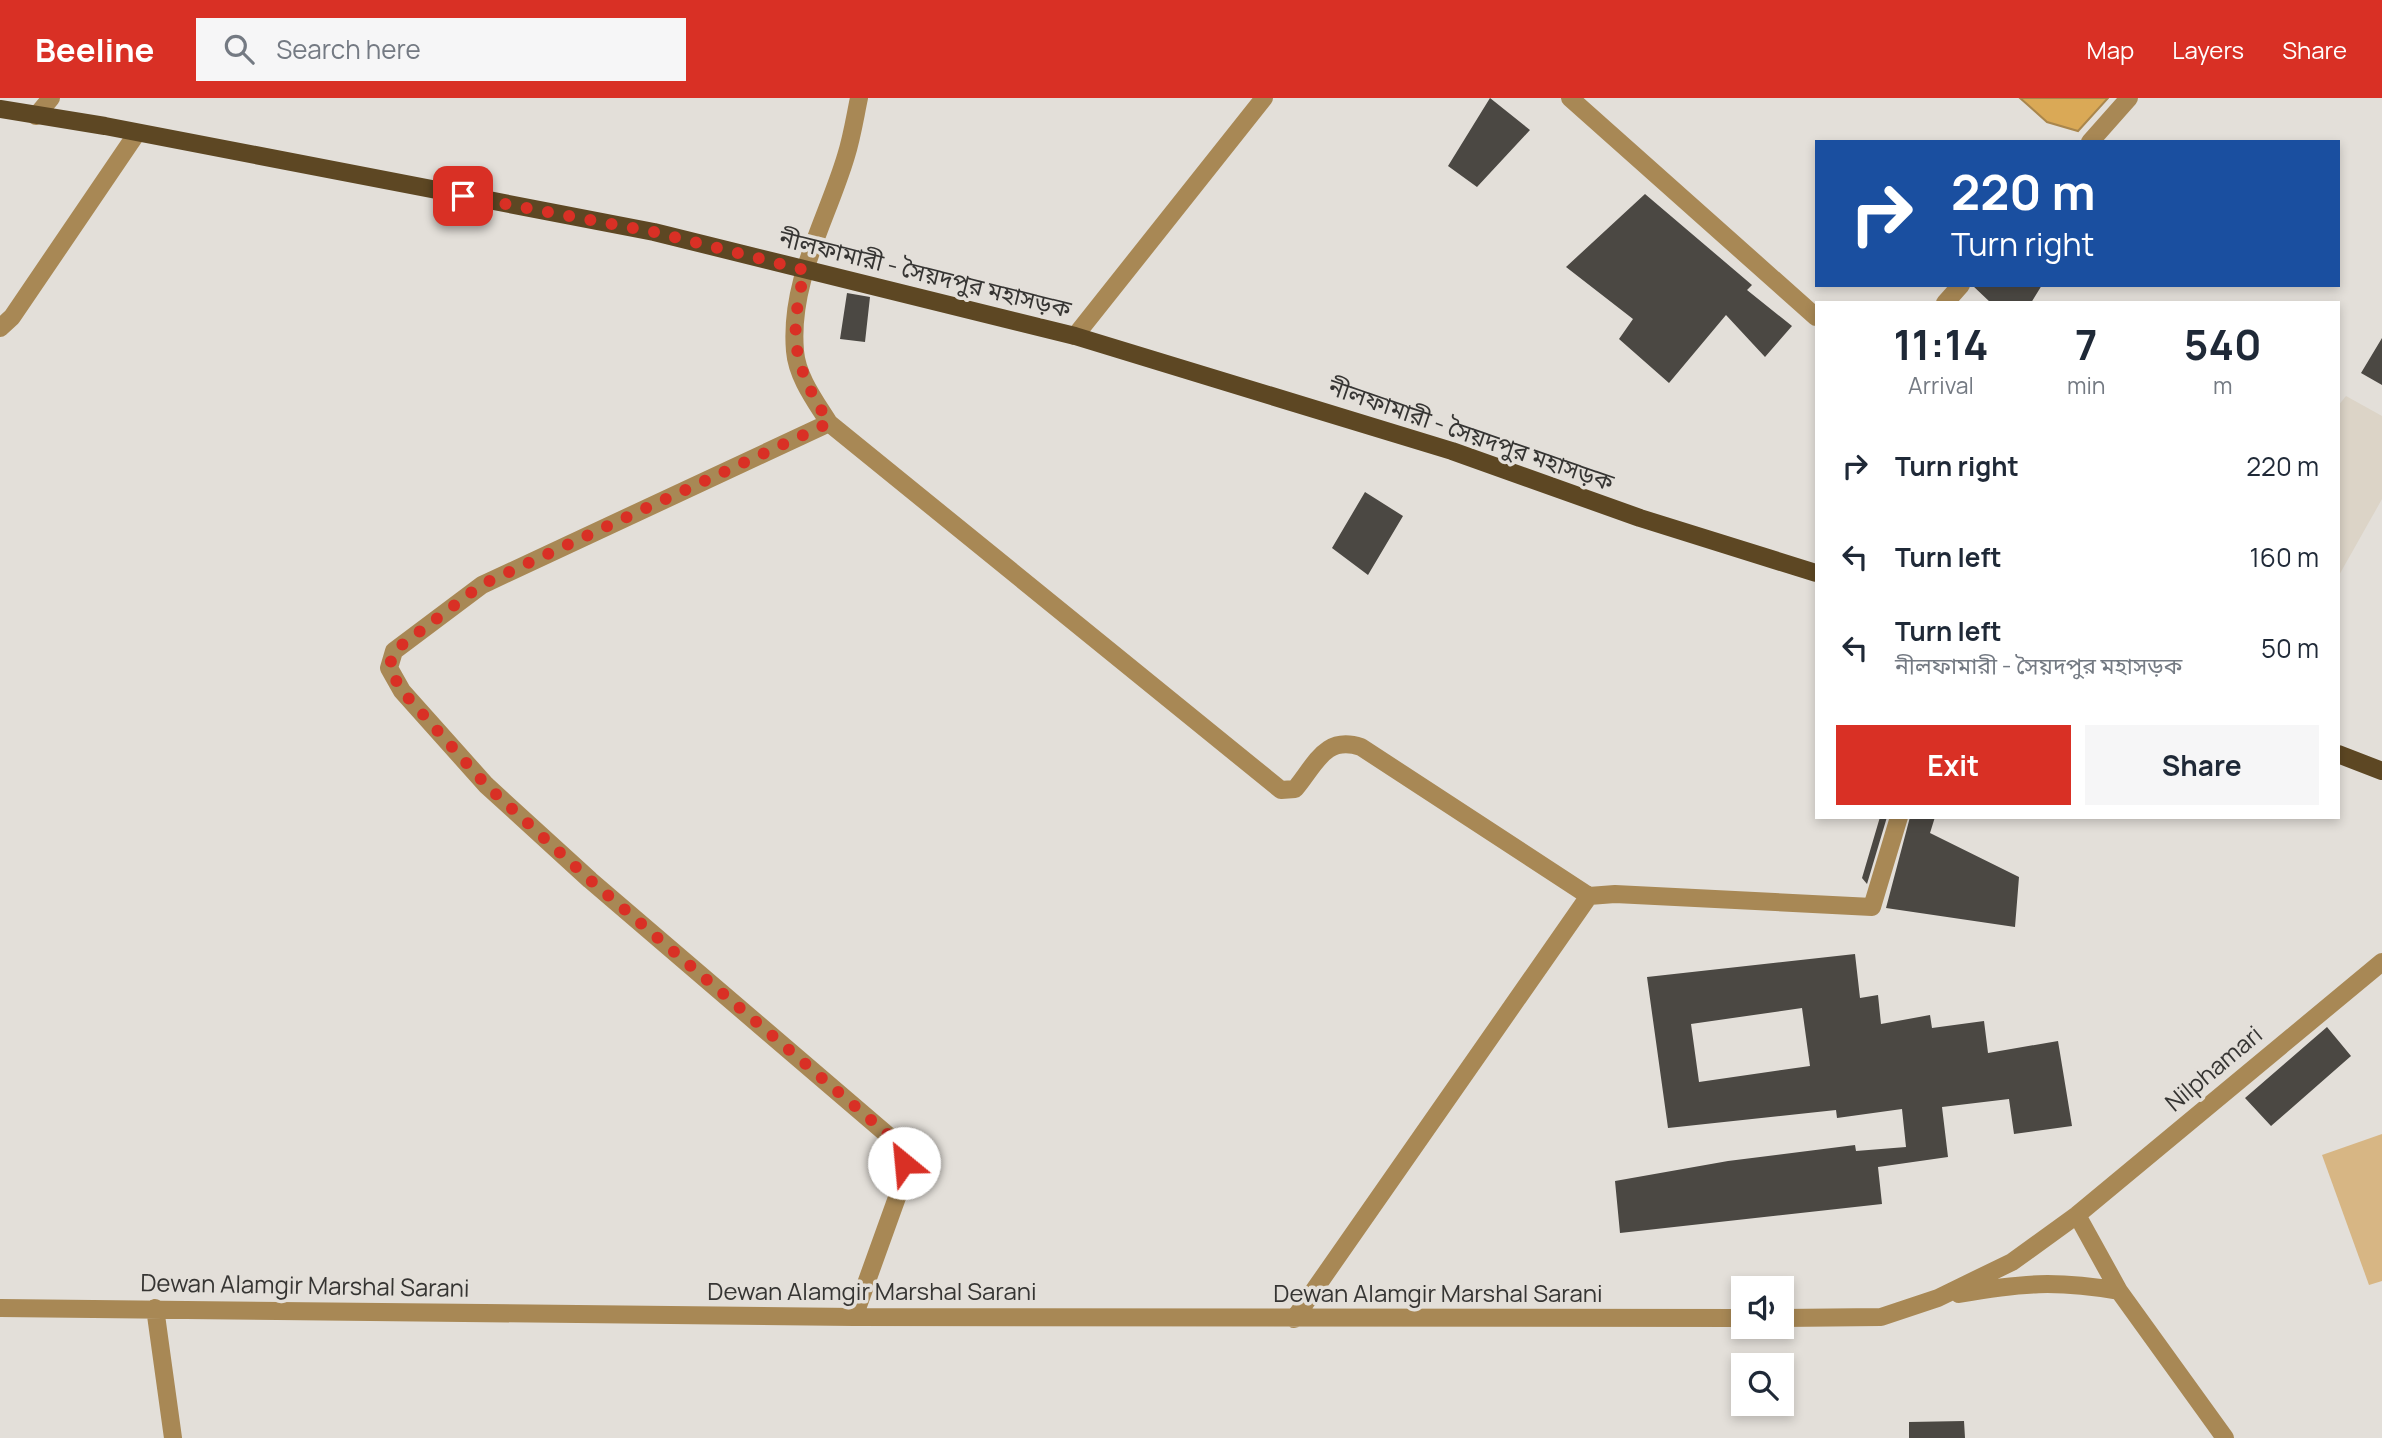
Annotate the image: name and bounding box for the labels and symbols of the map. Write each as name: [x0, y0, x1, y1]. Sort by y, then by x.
pin: [433, 166, 493, 226]
street label: নীলফামারী - সৈয়দপুর মহাসড়ক: [775, 220, 1075, 325]
street label: নীলফামারী - সৈয়দপুর মহাসড়ক: [1323, 369, 1619, 498]
street label: Nilphamari: [2157, 1017, 2269, 1118]
position arrow: [867, 1126, 941, 1200]
street label: Dewan Alamgir Marshal Sarani: [140, 1265, 470, 1304]
street label: Dewan Alamgir Marshal Sarani: [707, 1274, 1037, 1307]
street label: Dewan Alamgir Marshal Sarani: [1273, 1276, 1603, 1309]

